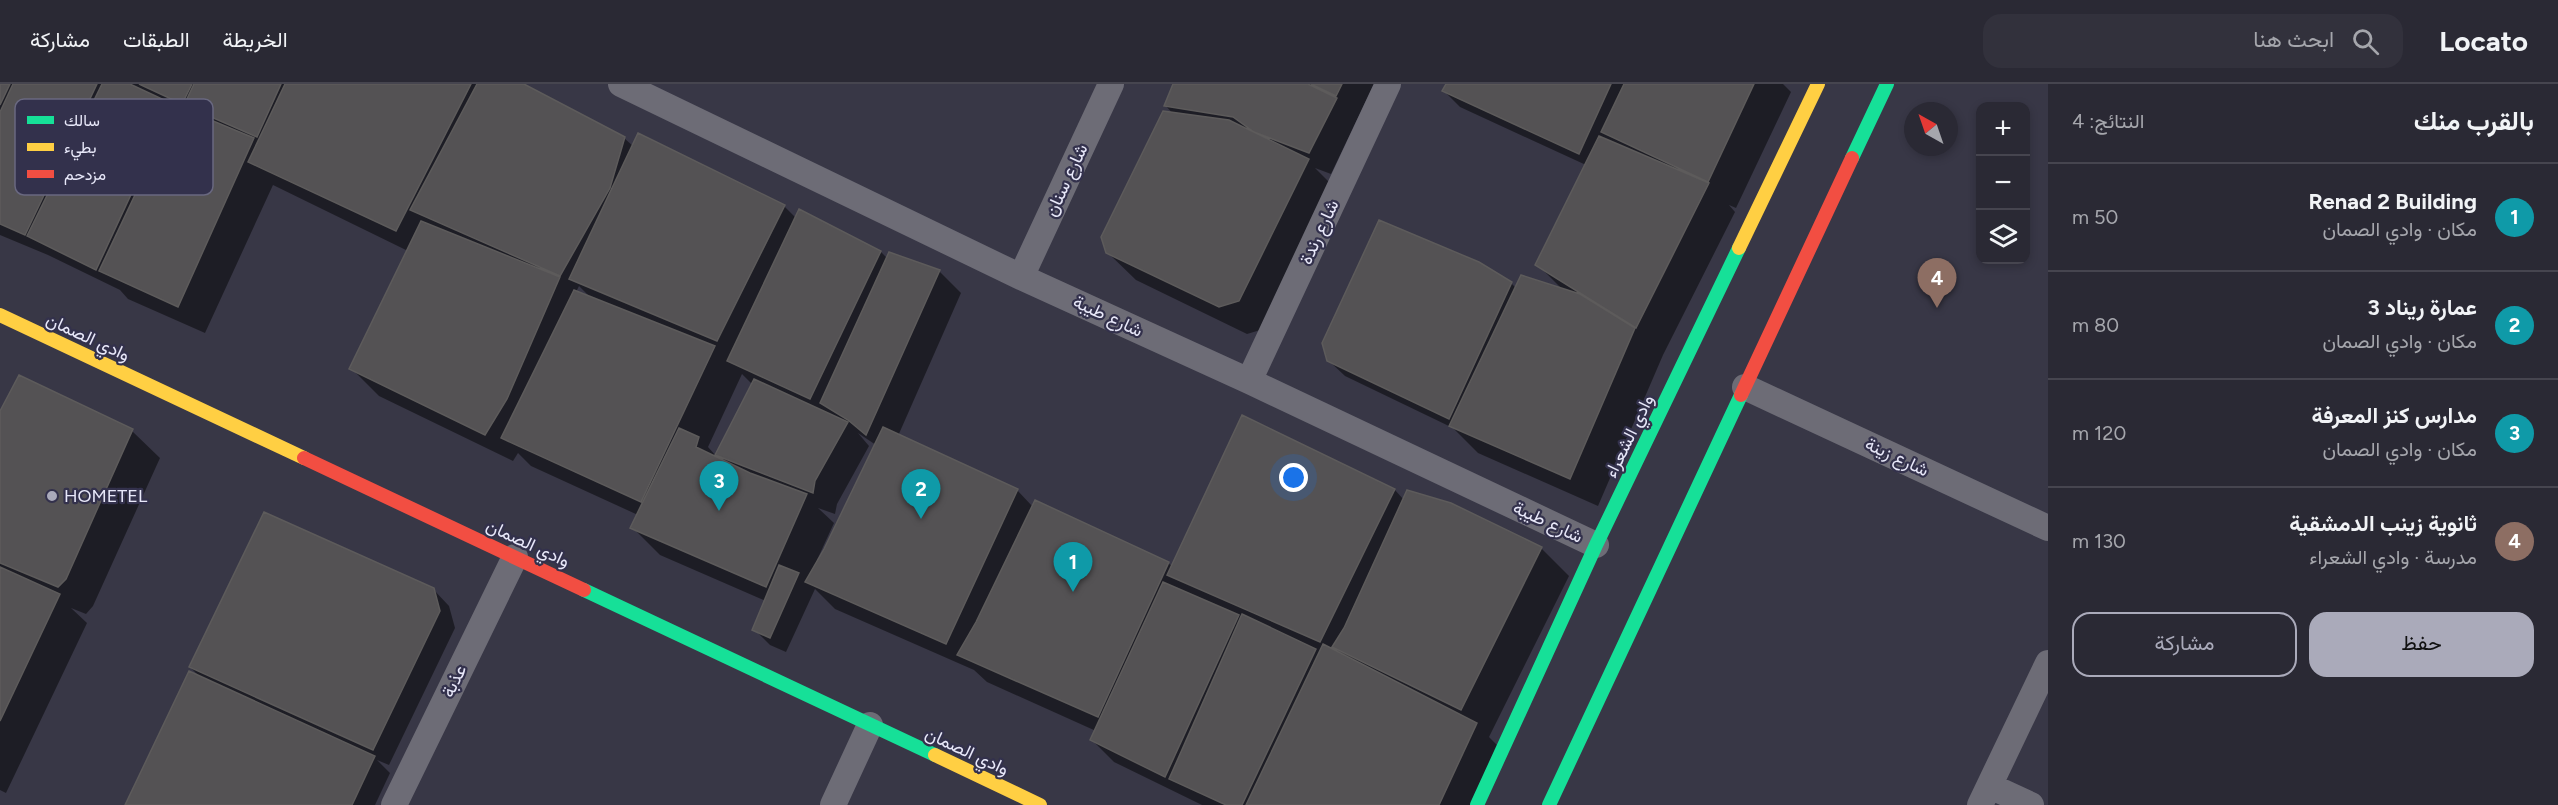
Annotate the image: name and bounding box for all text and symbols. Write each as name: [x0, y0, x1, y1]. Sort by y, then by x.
search box: [1983, 14, 2403, 68]
text: Locato: [2439, 24, 2528, 58]
icon: search: [2349, 25, 2382, 58]
text: ابحث هنا: [2253, 26, 2334, 53]
text: مشاركة: [30, 27, 90, 52]
text: الطبقات: [123, 27, 190, 52]
text: الخريطة: [223, 27, 288, 52]
legend: [15, 99, 213, 195]
north arrow: [1904, 102, 1958, 156]
map controls: [1976, 102, 2030, 264]
button: +: [1976, 102, 2030, 156]
text: بالقرب منك: [2414, 105, 2534, 137]
text: النتائج: 4: [2072, 109, 2144, 133]
text: سالك: [64, 111, 100, 130]
text: بطيء: [64, 138, 96, 161]
street label: شارع سنان: [1040, 140, 1093, 220]
button: −: [1976, 156, 2030, 210]
text: مزدحم: [64, 165, 106, 185]
text: Renad 2 Building: [2308, 188, 2477, 215]
street label: شارع رندة: [1295, 196, 1344, 268]
text: 50 m: [2072, 205, 2118, 229]
text: 1: [2510, 205, 2519, 229]
button: layers: [1976, 210, 2030, 264]
text: مكان · وادي الصمان: [2322, 217, 2477, 241]
pin: 4: [1918, 258, 1956, 308]
street label: شارع طيبة: [1069, 290, 1146, 343]
text: عمارة ريناد 3: [2368, 294, 2477, 321]
street label: وادي الصمان: [41, 308, 133, 370]
text: 80 m: [2072, 313, 2119, 337]
text: 2: [2509, 313, 2520, 337]
text: مكان · وادي الصمان: [2322, 329, 2477, 353]
street label: وادي الشعراء: [1599, 391, 1662, 483]
text: مدارس كنز المعرفة: [2311, 402, 2477, 429]
text: 120 m: [2072, 421, 2126, 445]
text: 3: [2509, 421, 2520, 445]
street label: شارع زينة: [1861, 433, 1932, 482]
text: مكان · وادي الصمان: [2322, 437, 2477, 461]
pin: 3: [700, 462, 738, 511]
your location: [1279, 463, 1308, 492]
pin: 2: [902, 470, 940, 519]
place label: HOMETEL: [64, 485, 148, 507]
marker: HOMETEL: [45, 489, 59, 503]
street label: شارع طيبة: [1509, 496, 1586, 549]
text: ثانوية زينب الدمشقية: [2289, 510, 2477, 537]
street label: وادي الصمان: [481, 514, 573, 576]
text: 130 m: [2072, 529, 2126, 553]
text: 4: [2508, 529, 2521, 553]
pin: 1: [1054, 542, 1092, 592]
text: مدرسة · وادي الشعراء: [2309, 545, 2477, 569]
button: مشاركة: [2072, 612, 2297, 677]
button: حفظ: [2309, 612, 2534, 677]
street label: عذبة: [437, 661, 471, 701]
street label: وادي الصمان: [920, 722, 1012, 784]

